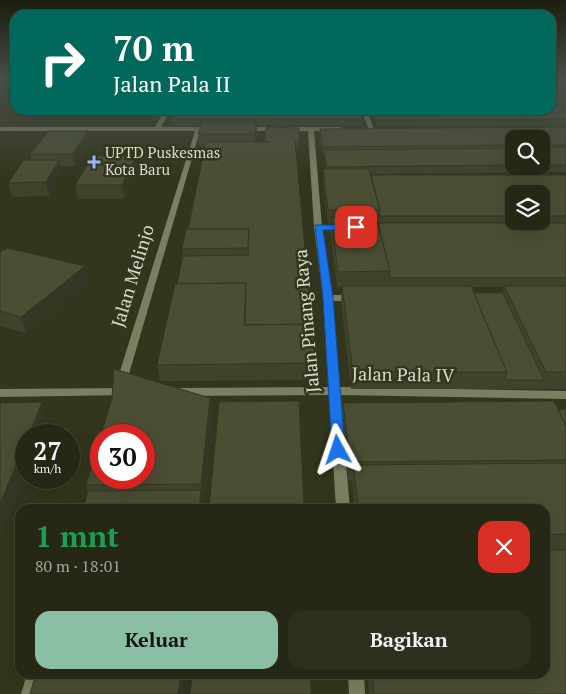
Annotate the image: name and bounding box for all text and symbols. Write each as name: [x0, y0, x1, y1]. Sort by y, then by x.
text: 70 m: [113, 25, 194, 71]
icon: right: [30, 30, 95, 95]
text: Jalan Pala II: [113, 69, 231, 98]
map controls: [505, 130, 550, 230]
button: search: [505, 130, 550, 175]
place label: UPTD Puskesmas Kota Baru: [105, 142, 220, 179]
marker: UPTD Puskesmas Kota Baru: [87, 155, 101, 169]
button: layers: [505, 185, 550, 230]
pin: [335, 206, 377, 248]
icon: arrive: [342, 213, 370, 241]
street label: Jalan Melinjo: [105, 221, 159, 330]
street label: Jalan Pinang Raya: [288, 248, 324, 394]
street label: Jalan Pala IV: [352, 361, 455, 387]
position arrow: [311, 423, 363, 475]
speed limit sign: 30: [90, 424, 155, 489]
text: 27: [33, 434, 62, 467]
text: km/h: [34, 461, 61, 476]
text: 1 mnt: [35, 516, 119, 556]
button: close: [478, 521, 530, 573]
text: 80 m · 18:01: [35, 555, 121, 577]
button: Keluar: [35, 611, 278, 669]
button: Bagikan: [288, 611, 530, 669]

